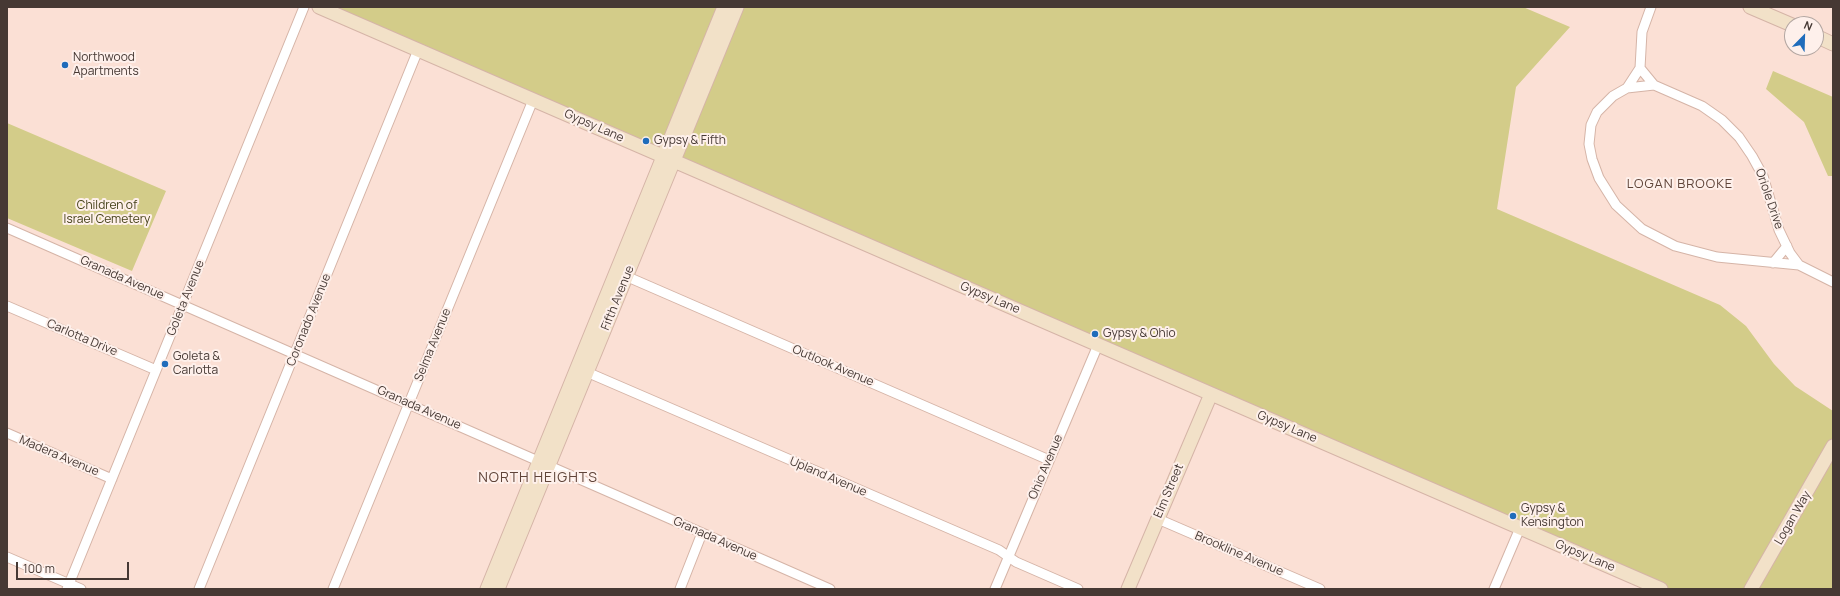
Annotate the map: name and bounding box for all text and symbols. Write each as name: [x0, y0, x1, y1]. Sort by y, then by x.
north arrow: [1784, 16, 1824, 56]
text: N: [1802, 17, 1815, 34]
place label: Northwood Apartments: [73, 51, 139, 79]
marker: Northwood Apartments: [60, 60, 70, 70]
street label: Gypsy Lane: [562, 107, 626, 145]
place label: Gypsy & Fifth: [654, 134, 726, 148]
marker: Gypsy & Fifth: [641, 136, 651, 146]
street label: Oriole Drive: [1752, 167, 1786, 231]
district label: LOGAN BROOKE: [1627, 176, 1733, 192]
park label: Children of Israel Cemetery: [64, 199, 150, 227]
street label: Granada Avenue: [78, 253, 166, 303]
street label: Goleta Avenue: [164, 258, 208, 338]
street label: Fifth Avenue: [598, 264, 638, 332]
street label: Coronado Avenue: [284, 272, 334, 368]
street label: Gypsy Lane: [958, 279, 1022, 317]
street label: Selma Avenue: [412, 306, 454, 384]
street label: Carlotta Drive: [44, 317, 120, 359]
place label: Gypsy & Ohio: [1103, 327, 1176, 341]
marker: Gypsy & Ohio: [1090, 329, 1100, 339]
street label: Outlook Avenue: [790, 342, 876, 390]
place label: Goleta & Carlotta: [173, 350, 220, 378]
marker: Goleta & Carlotta: [160, 359, 170, 369]
street label: Granada Avenue: [375, 383, 463, 433]
street label: Gypsy Lane: [1255, 408, 1319, 446]
street label: Ohio Avenue: [1026, 432, 1066, 502]
street label: Madera Avenue: [17, 433, 101, 479]
street label: Upland Avenue: [787, 454, 869, 500]
street label: Elm Street: [1151, 462, 1187, 520]
district label: NORTH HEIGHTS: [478, 470, 598, 486]
street label: Logan Way: [1772, 488, 1814, 548]
place label: Gypsy & Kensington: [1521, 502, 1584, 530]
marker: Gypsy & Kensington: [1508, 511, 1518, 521]
street label: Granada Avenue: [671, 514, 759, 564]
street label: Brookline Avenue: [1193, 529, 1285, 579]
street label: Gypsy Lane: [1553, 537, 1617, 575]
scale bar: [18, 554, 131, 580]
text: 100 m: [23, 560, 55, 577]

